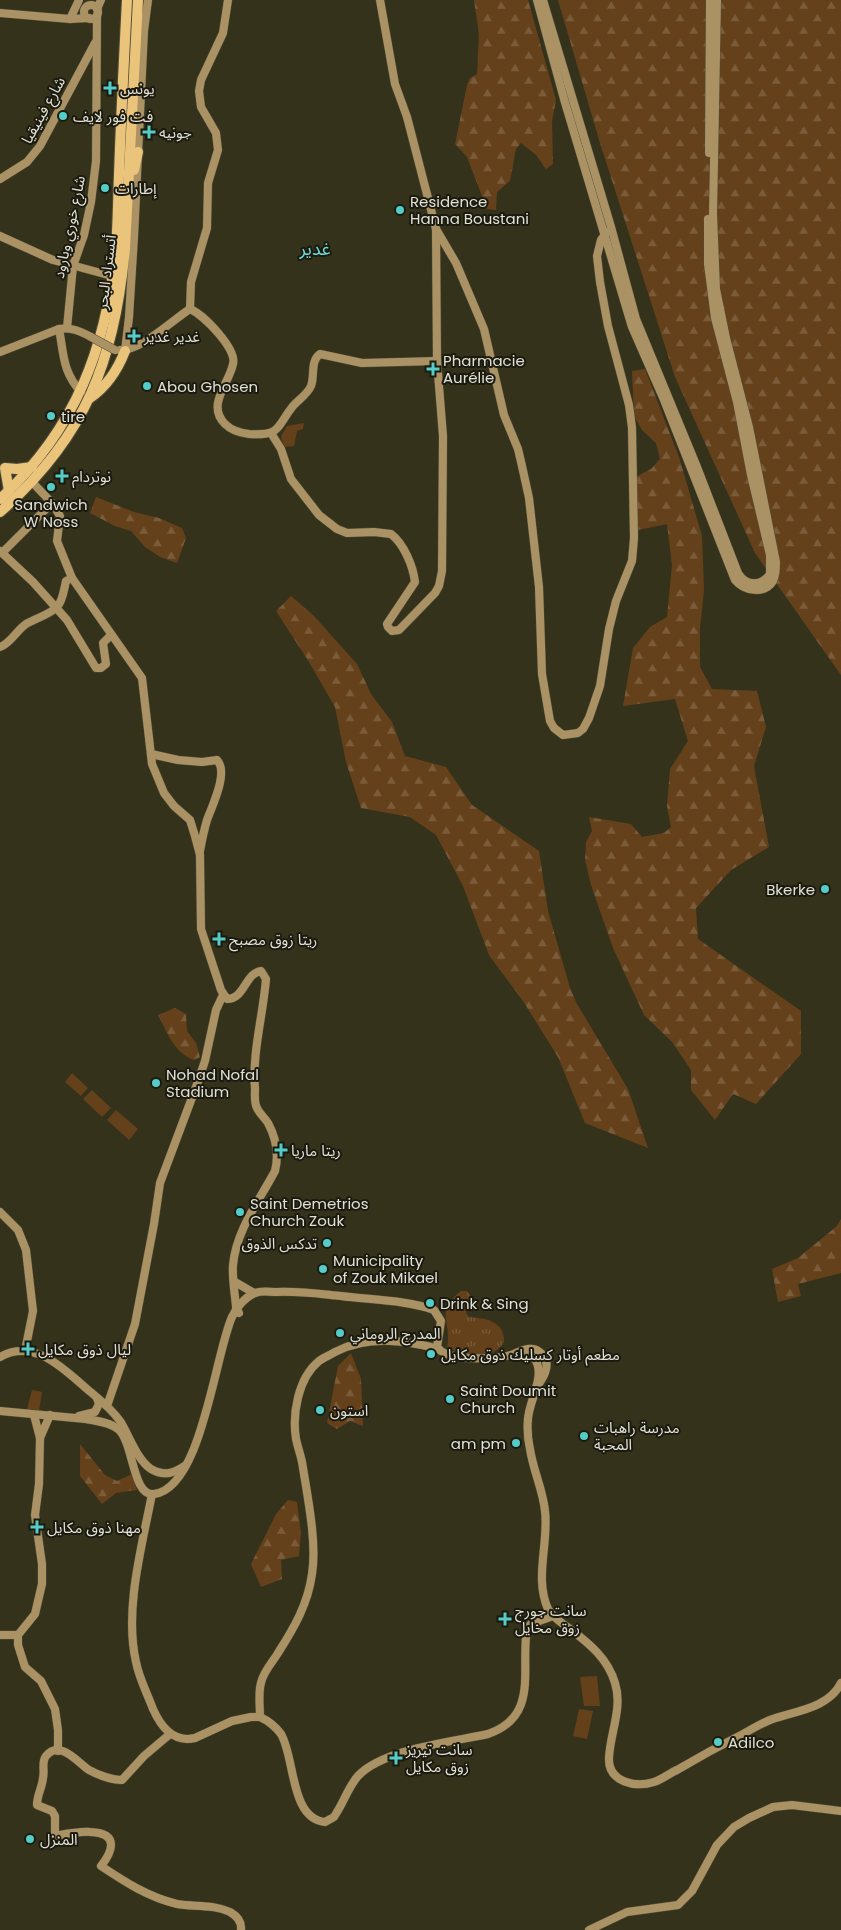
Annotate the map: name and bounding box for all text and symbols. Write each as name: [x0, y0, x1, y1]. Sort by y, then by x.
street label: شارع فينيقيا: [16, 72, 72, 148]
place label: يونس: [120, 78, 155, 99]
marker: يونس: [104, 82, 116, 94]
place label: فت فور لايف: [73, 106, 153, 127]
marker: فت فور لايف: [57, 110, 69, 122]
place label: جونيه: [159, 122, 192, 143]
marker: جونيه: [143, 126, 155, 138]
street label: شارع خوري وبارود: [48, 173, 92, 281]
place label: إطارات: [115, 178, 157, 199]
marker: إطارات: [99, 182, 111, 194]
place label: Residence Hanna Boustani: [410, 191, 529, 229]
marker: Residence Hanna Boustani: [394, 204, 406, 216]
street label: أتستراد البحر: [91, 233, 121, 311]
district label: غدير: [298, 236, 331, 261]
place label: غدير غدير: [143, 326, 200, 347]
marker: غدير غدير: [128, 330, 140, 342]
place label: Pharmacie Aurélie: [443, 350, 525, 388]
marker: Pharmacie Aurélie: [427, 363, 439, 375]
place label: Abou Ghosen: [157, 376, 258, 397]
marker: Abou Ghosen: [141, 380, 153, 392]
place label: tire: [61, 406, 85, 427]
marker: tire: [45, 410, 57, 422]
place label: نوتردام: [72, 466, 111, 488]
marker: نوتردام: [56, 470, 68, 482]
marker: Sandwich W Noss: [45, 481, 57, 493]
place label: Sandwich W Noss: [14, 494, 88, 532]
place label: Bkerke: [766, 879, 815, 900]
marker: Bkerke: [819, 883, 831, 895]
place label: ريتا زوق مصبح: [229, 929, 317, 952]
marker: ريتا زوق مصبح: [213, 933, 225, 945]
place label: Nohad Nofal Stadium: [166, 1064, 259, 1102]
marker: Nohad Nofal Stadium: [150, 1077, 162, 1089]
place label: ريتا ماريا: [291, 1140, 341, 1161]
marker: ريتا ماريا: [275, 1144, 287, 1156]
place label: Saint Demetrios Church Zouk: [250, 1193, 369, 1231]
marker: Saint Demetrios Church Zouk: [234, 1206, 246, 1218]
place label: تدكس الذوق: [242, 1233, 317, 1254]
marker: تدكس الذوق: [321, 1237, 333, 1249]
place label: Municipality of Zouk Mikael: [333, 1250, 438, 1288]
marker: Municipality of Zouk Mikael: [317, 1263, 329, 1275]
place label: Drink & Sing: [440, 1293, 529, 1314]
marker: Drink & Sing: [424, 1297, 436, 1309]
place label: المدرج الروماني: [350, 1323, 441, 1346]
marker: المدرج الروماني: [334, 1327, 346, 1339]
place label: ليال ذوق مكايل: [38, 1339, 131, 1360]
marker: ليال ذوق مكايل: [22, 1343, 34, 1355]
place label: مطعم أوتار كسليك ذوق مكايل: [441, 1344, 620, 1366]
marker: مطعم أوتار كسليك ذوق مكايل: [425, 1348, 437, 1360]
place label: Saint Doumit Church: [460, 1380, 556, 1418]
marker: Saint Doumit Church: [444, 1393, 456, 1405]
place label: استون: [330, 1400, 368, 1421]
marker: استون: [314, 1404, 326, 1416]
place label: مدرسة راهبات المحبة: [594, 1417, 680, 1455]
marker: مدرسة راهبات المحبة: [578, 1430, 590, 1442]
place label: am pm: [451, 1433, 506, 1454]
marker: am pm: [510, 1437, 522, 1449]
place label: مهنا ذوق مكايل: [47, 1517, 141, 1538]
marker: مهنا ذوق مكايل: [31, 1521, 43, 1533]
place label: سانت جورج زوق مخايل: [515, 1600, 587, 1638]
marker: سانت جورج زوق مخايل: [499, 1613, 511, 1625]
place label: Adilco: [728, 1732, 774, 1753]
marker: Adilco: [712, 1736, 724, 1748]
place label: سانت تيريز زوق مكايل: [405, 1739, 473, 1777]
marker: سانت تيريز زوق مكايل: [390, 1752, 402, 1764]
place label: المنزل: [40, 1829, 78, 1850]
marker: المنزل: [24, 1833, 36, 1845]

